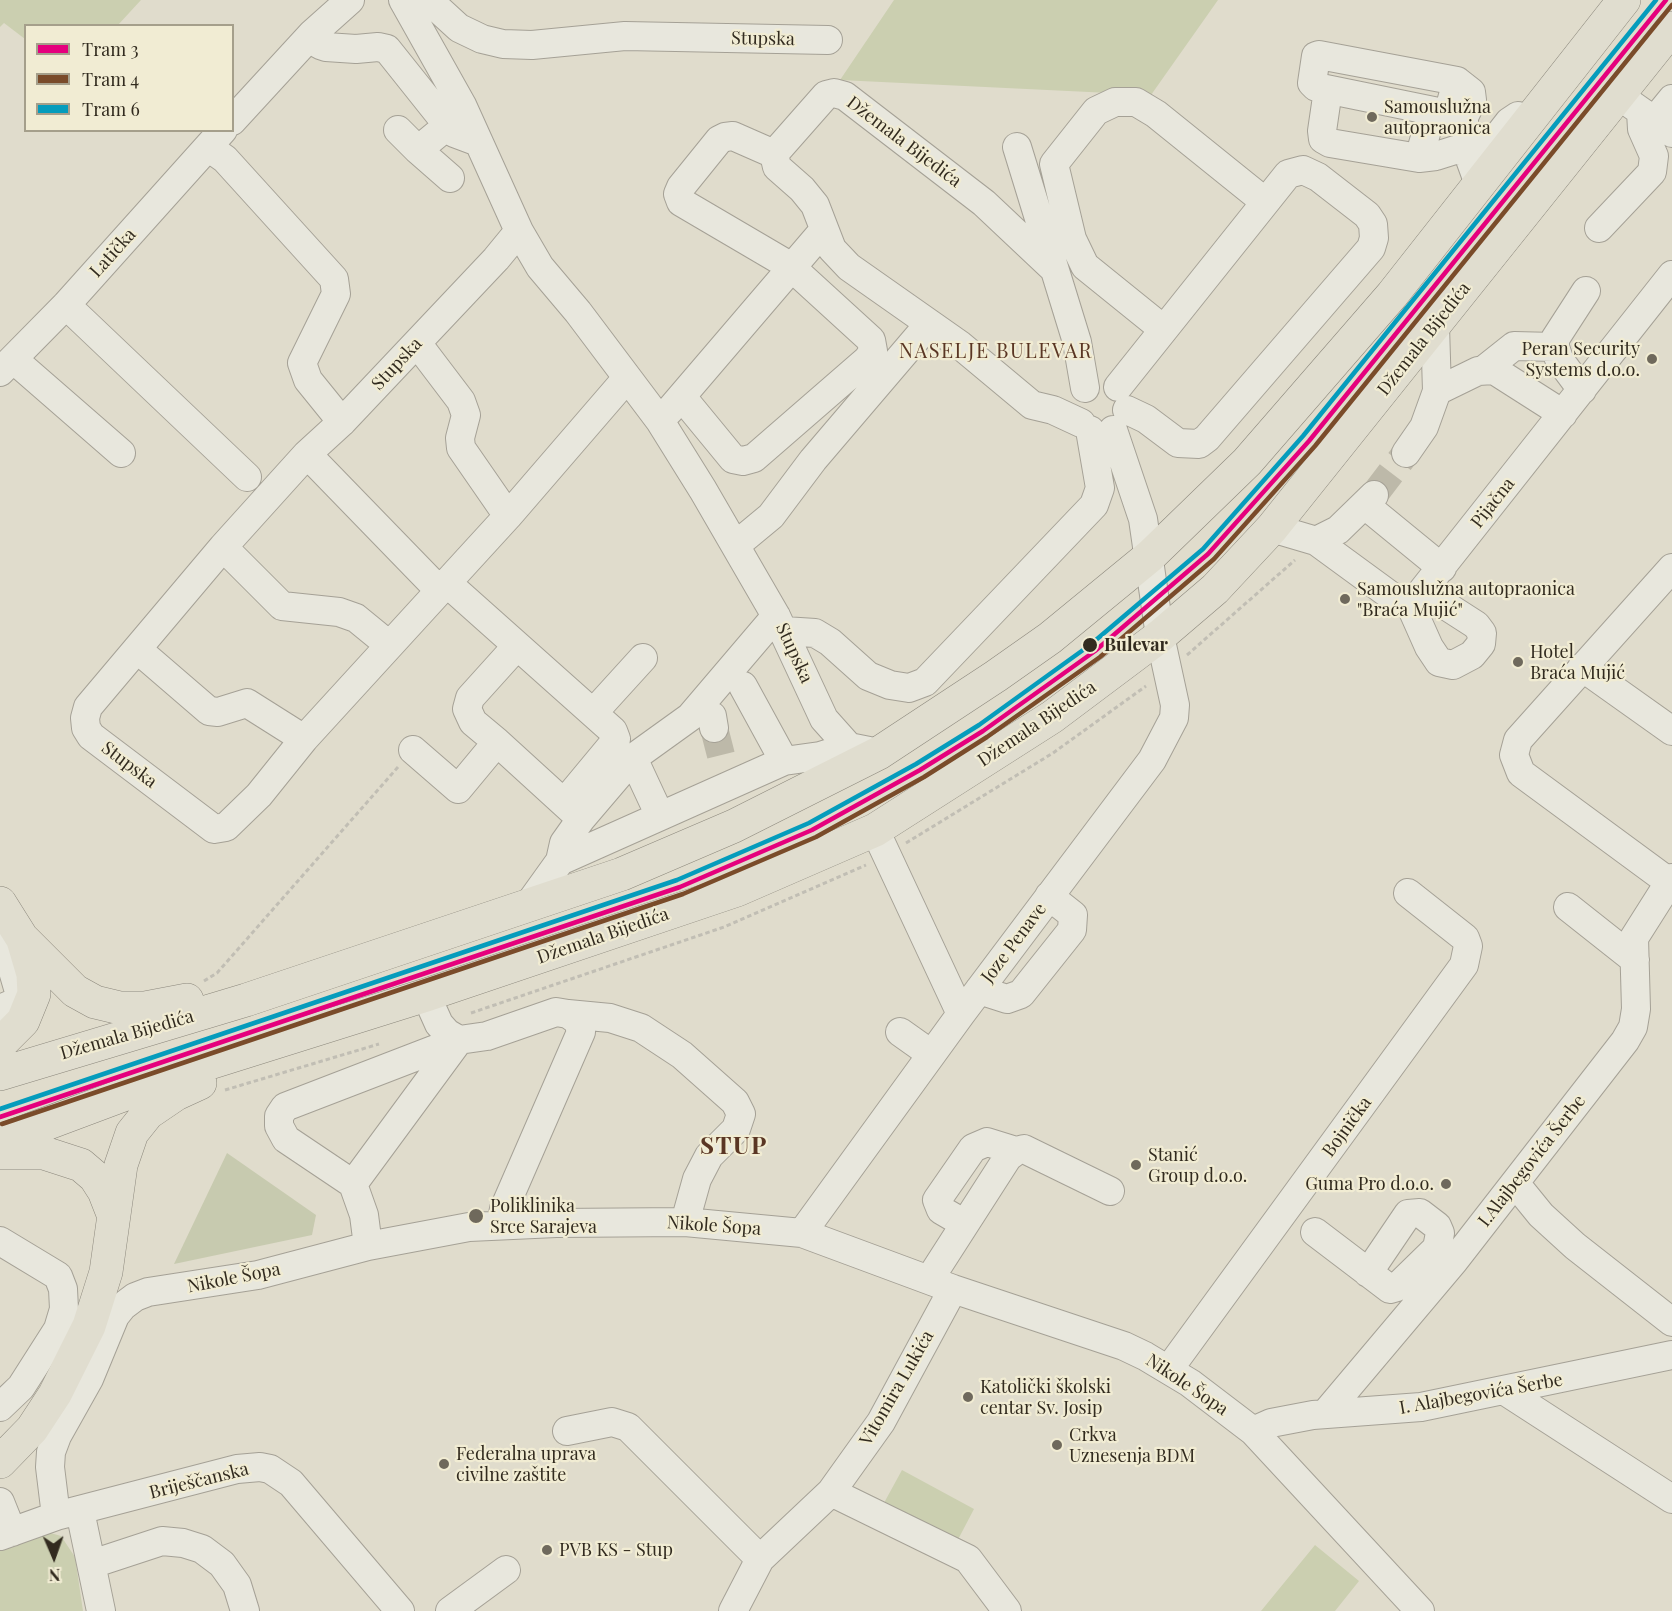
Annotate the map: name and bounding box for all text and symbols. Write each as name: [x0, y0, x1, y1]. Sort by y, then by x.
legend: [24, 24, 234, 132]
street label: Stupska: [731, 28, 795, 50]
text: Tram 3: [82, 37, 139, 61]
text: Tram 4: [82, 67, 139, 91]
street label: Džemala Bijedića: [842, 92, 966, 192]
place label: Samouslužna autopraonica: [1384, 96, 1491, 138]
text: Tram 6: [82, 97, 140, 121]
marker: Samouslužna autopraonica: [1365, 110, 1379, 124]
street label: Latička: [85, 224, 141, 282]
street label: Džemala Bijedića: [1373, 278, 1475, 400]
street label: Stupska: [367, 333, 427, 395]
place label: Peran Security Systems d.o.o.: [1522, 338, 1640, 380]
district label: NASELJE BULEVAR: [899, 340, 1093, 364]
marker: Peran Security Systems d.o.o.: [1645, 352, 1659, 366]
street label: Pijačna: [1467, 473, 1519, 533]
place label: Samouslužna autopraonica "Braća Mujić": [1357, 578, 1575, 620]
marker: Samouslužna autopraonica "Braća Mujić": [1338, 592, 1352, 606]
street label: Stupska: [771, 620, 817, 686]
place label: Bulevar: [1104, 634, 1168, 656]
marker: Bulevar: [1081, 636, 1099, 654]
place label: Hotel Braća Mujić: [1530, 641, 1625, 684]
marker: Hotel Braća Mujić: [1511, 655, 1525, 669]
street label: Džemala Bijedića: [974, 676, 1100, 772]
street label: Stupska: [97, 737, 161, 793]
street label: Joze Penave: [977, 899, 1051, 987]
street label: Džemala Bijedića: [534, 903, 672, 969]
street label: Džemala Bijedića: [58, 1006, 196, 1064]
street label: I.Alajbegovića Šerbe: [1474, 1091, 1590, 1231]
street label: Bojnička: [1318, 1093, 1376, 1161]
district label: STUP: [700, 1133, 768, 1161]
place label: Stanić Group d.o.o.: [1148, 1144, 1247, 1186]
marker: Stanić Group d.o.o.: [1129, 1158, 1143, 1172]
place label: Guma Pro d.o.o.: [1305, 1173, 1434, 1195]
marker: Guma Pro d.o.o.: [1439, 1177, 1453, 1191]
place label: Poliklinika Srce Sarajeva: [490, 1195, 597, 1238]
marker: Poliklinika Srce Sarajeva: [467, 1207, 485, 1225]
street label: Nikole Šopa: [666, 1212, 762, 1240]
street label: Nikole Šopa: [186, 1258, 282, 1298]
street label: Vitomira Lukića: [855, 1327, 939, 1449]
street label: Nikole Šopa: [1142, 1350, 1232, 1420]
street label: I. Alajbegovića Šerbe: [1398, 1369, 1564, 1419]
place label: Katolički školski centar Sv. Josip: [980, 1376, 1111, 1418]
marker: Katolički školski centar Sv. Josip: [961, 1390, 975, 1404]
place label: Crkva Uznesenja BDM: [1069, 1424, 1195, 1466]
marker: Crkva Uznesenja BDM: [1050, 1438, 1064, 1452]
place label: Federalna uprava civilne zaštite: [456, 1443, 596, 1486]
marker: Federalna uprava civilne zaštite: [437, 1457, 451, 1471]
street label: Briješčanska: [147, 1458, 251, 1504]
north arrow: [24, 1527, 84, 1587]
place label: PVB KS - Stup: [559, 1539, 673, 1561]
marker: PVB KS - Stup: [540, 1543, 554, 1557]
text: N: [49, 1565, 61, 1586]

